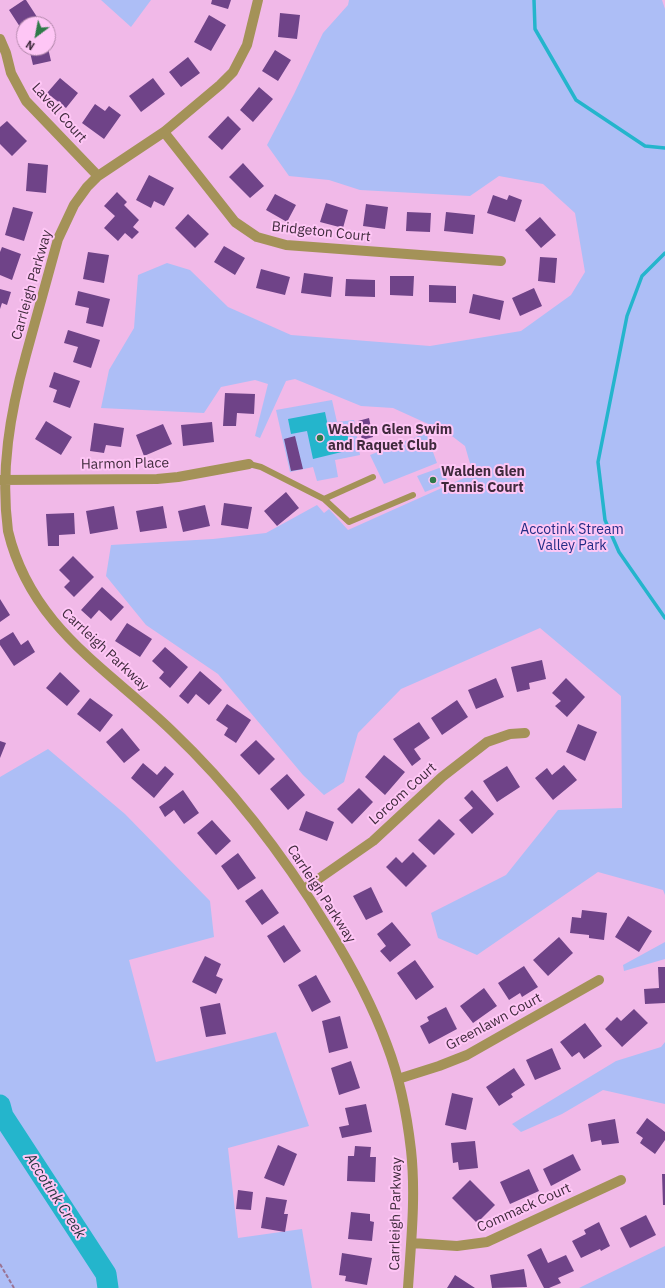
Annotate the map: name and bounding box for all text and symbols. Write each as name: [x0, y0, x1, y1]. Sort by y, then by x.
north arrow: [16, 16, 56, 56]
text: N: [23, 37, 37, 53]
street label: Lavell Court: [28, 80, 90, 146]
street label: Bridgeton Court: [271, 218, 371, 246]
street label: Carrleigh Parkway: [8, 228, 56, 342]
place label: Walden Glen Swim and Raquet Club: [328, 422, 452, 454]
marker: Walden Glen Swim and Raquet Club: [315, 433, 325, 443]
street label: Harmon Place: [81, 455, 169, 473]
place label: Walden Glen Tennis Court: [441, 464, 525, 496]
marker: Walden Glen Tennis Court: [428, 475, 438, 485]
park label: Accotink Stream Valley Park: [520, 522, 624, 554]
street label: Carrleigh Parkway: [58, 605, 152, 695]
street label: Lorcom Court: [366, 759, 440, 829]
street label: Carrleigh Parkway: [283, 842, 359, 946]
street label: Greenlawn Court: [443, 990, 545, 1054]
water label: Accotink Creek: [21, 1150, 89, 1242]
street label: Carrleigh Parkway: [387, 1157, 405, 1271]
street label: Commack Court: [475, 1180, 573, 1236]

